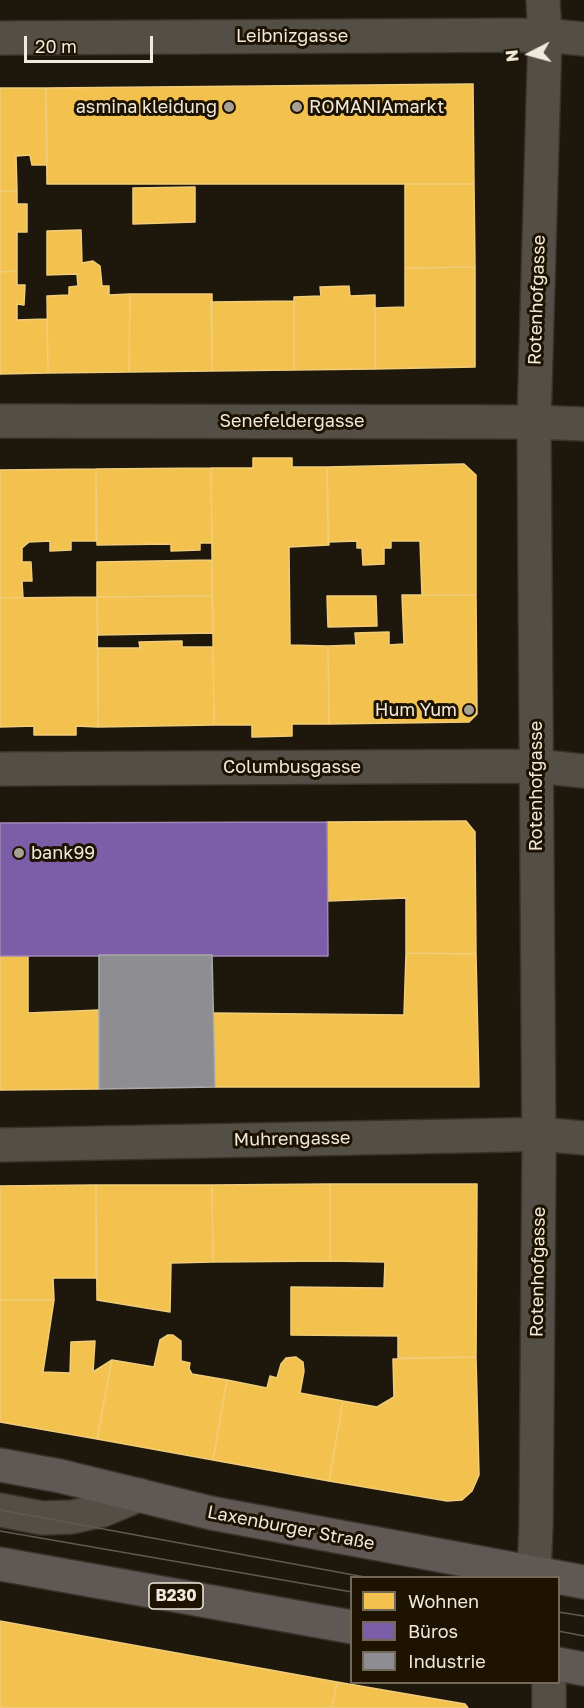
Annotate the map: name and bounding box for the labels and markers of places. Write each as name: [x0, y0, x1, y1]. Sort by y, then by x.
place label: asmina kleidung: [76, 96, 217, 118]
place label: ROMANIAmarkt: [309, 96, 444, 118]
marker: asmina kleidung: [222, 100, 236, 114]
marker: ROMANIAmarkt: [290, 100, 304, 114]
place label: Hum Yum: [375, 699, 457, 721]
marker: Hum Yum: [462, 703, 476, 717]
place label: bank99: [31, 842, 95, 864]
marker: bank99: [12, 846, 26, 860]

